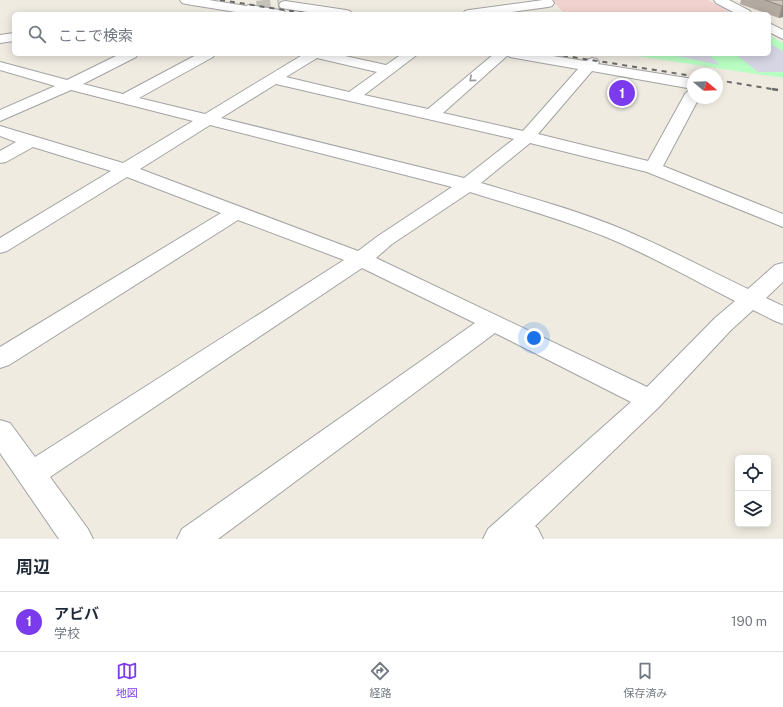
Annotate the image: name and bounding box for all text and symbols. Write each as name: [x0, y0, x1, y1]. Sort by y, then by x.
search box: [12, 12, 771, 56]
icon: search: [26, 23, 48, 45]
text: ここで検索: [58, 27, 133, 44]
north arrow: [687, 68, 723, 104]
one-way arrow: [470, 75, 477, 82]
pin: 1: [609, 78, 635, 108]
your location: [524, 328, 544, 348]
map controls: [735, 455, 771, 527]
button: locate: [735, 455, 771, 491]
button: layers: [735, 491, 771, 527]
text: 周辺: [16, 557, 50, 577]
text: アビバ: [54, 605, 99, 622]
text: 1: [26, 614, 32, 629]
text: 190 m: [731, 614, 767, 629]
text: 学校: [54, 626, 80, 641]
tab: 地図: [116, 660, 138, 700]
tab: 経路: [369, 660, 391, 700]
tab: 保存済み: [623, 660, 667, 700]

